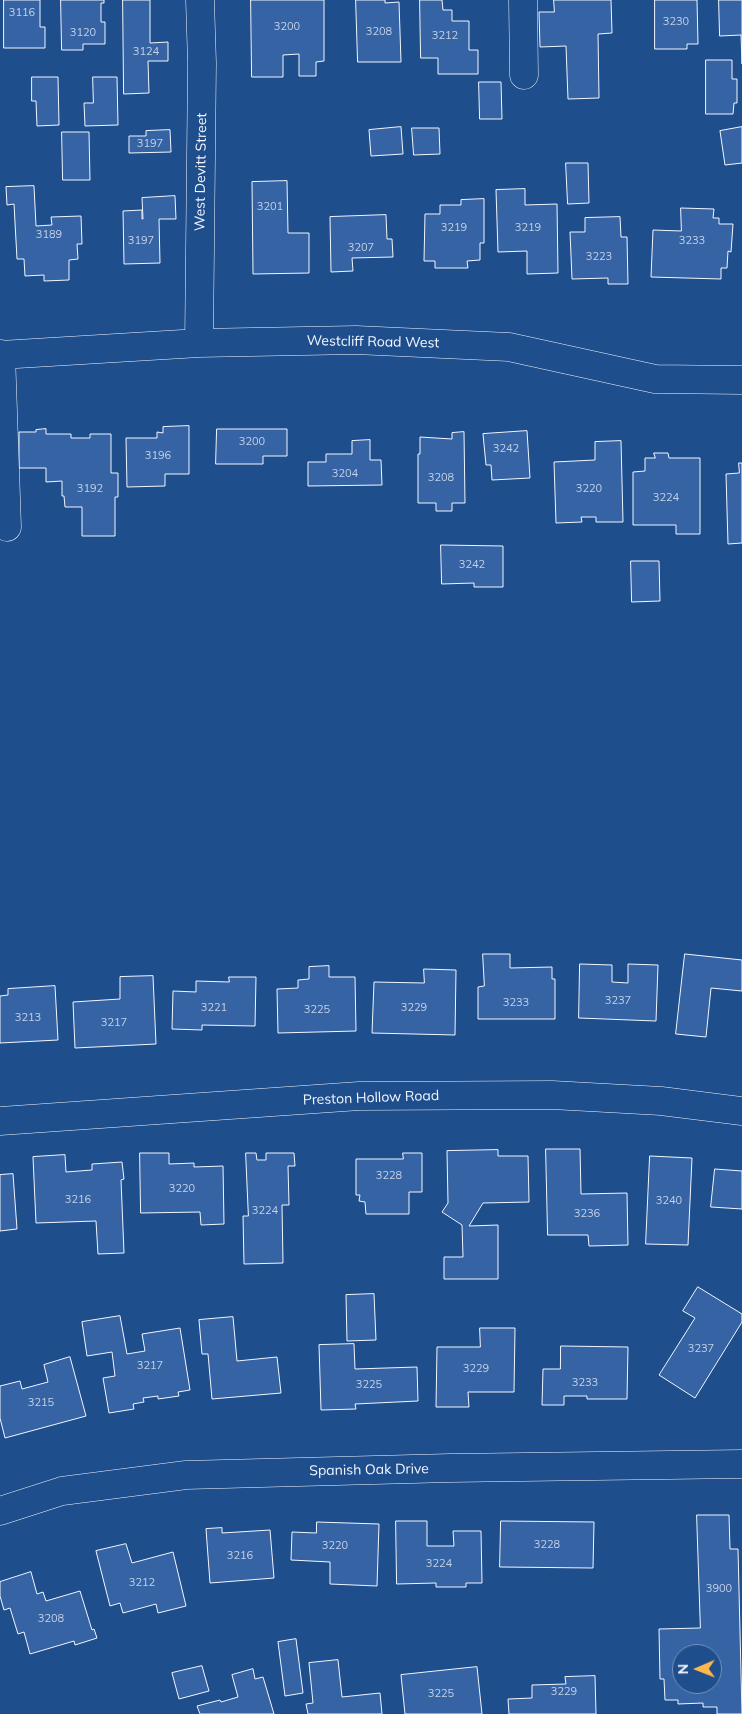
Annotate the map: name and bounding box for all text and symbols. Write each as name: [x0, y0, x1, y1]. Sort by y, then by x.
house number: 3116: [9, 6, 35, 20]
house number: 3230: [663, 15, 689, 29]
house number: 3200: [274, 20, 300, 34]
house number: 3208: [366, 25, 392, 39]
house number: 3120: [70, 26, 96, 40]
house number: 3212: [432, 29, 458, 43]
house number: 3124: [133, 45, 159, 59]
street label: West Devitt Street: [192, 113, 210, 231]
house number: 3197: [137, 137, 163, 151]
house number: 3201: [257, 200, 283, 214]
house number: 3219: [441, 221, 467, 235]
house number: 3219: [515, 221, 541, 235]
house number: 3189: [36, 228, 62, 242]
house number: 3197: [128, 234, 154, 248]
house number: 3233: [679, 234, 705, 248]
house number: 3207: [348, 241, 374, 255]
house number: 3223: [586, 250, 612, 264]
street label: Westcliff Road West: [307, 332, 439, 352]
house number: 3200: [239, 435, 265, 449]
house number: 3242: [493, 442, 519, 456]
house number: 3196: [145, 449, 171, 463]
house number: 3204: [332, 467, 358, 481]
house number: 3208: [428, 471, 454, 485]
house number: 3192: [77, 482, 103, 496]
house number: 3220: [576, 482, 602, 496]
house number: 3224: [653, 491, 679, 505]
house number: 3242: [459, 558, 485, 572]
house number: 3237: [605, 994, 631, 1008]
house number: 3233: [503, 996, 529, 1010]
house number: 3221: [201, 1001, 227, 1015]
house number: 3229: [401, 1001, 427, 1015]
house number: 3225: [304, 1003, 330, 1017]
house number: 3213: [15, 1011, 41, 1025]
house number: 3217: [101, 1016, 127, 1030]
street label: Preston Hollow Road: [302, 1087, 440, 1109]
house number: 3228: [376, 1169, 402, 1183]
house number: 3220: [169, 1182, 195, 1196]
house number: 3216: [65, 1193, 91, 1207]
house number: 3240: [656, 1194, 682, 1208]
house number: 3224: [252, 1204, 278, 1218]
house number: 3236: [574, 1207, 600, 1221]
house number: 3237: [688, 1342, 714, 1356]
house number: 3217: [137, 1359, 163, 1373]
house number: 3229: [463, 1362, 489, 1376]
house number: 3233: [572, 1376, 598, 1390]
house number: 3225: [356, 1378, 382, 1392]
house number: 3215: [28, 1396, 54, 1410]
street label: Spanish Oak Drive: [309, 1461, 429, 1479]
house number: 3228: [534, 1538, 560, 1552]
house number: 3220: [322, 1539, 348, 1553]
house number: 3216: [227, 1549, 253, 1563]
house number: 3224: [426, 1557, 452, 1571]
house number: 3212: [129, 1576, 155, 1590]
house number: 3900: [706, 1582, 732, 1596]
house number: 3208: [38, 1612, 64, 1626]
north arrow: [672, 1644, 722, 1694]
text: N: [674, 1664, 692, 1675]
house number: 3229: [551, 1685, 577, 1699]
house number: 3225: [428, 1687, 454, 1701]

